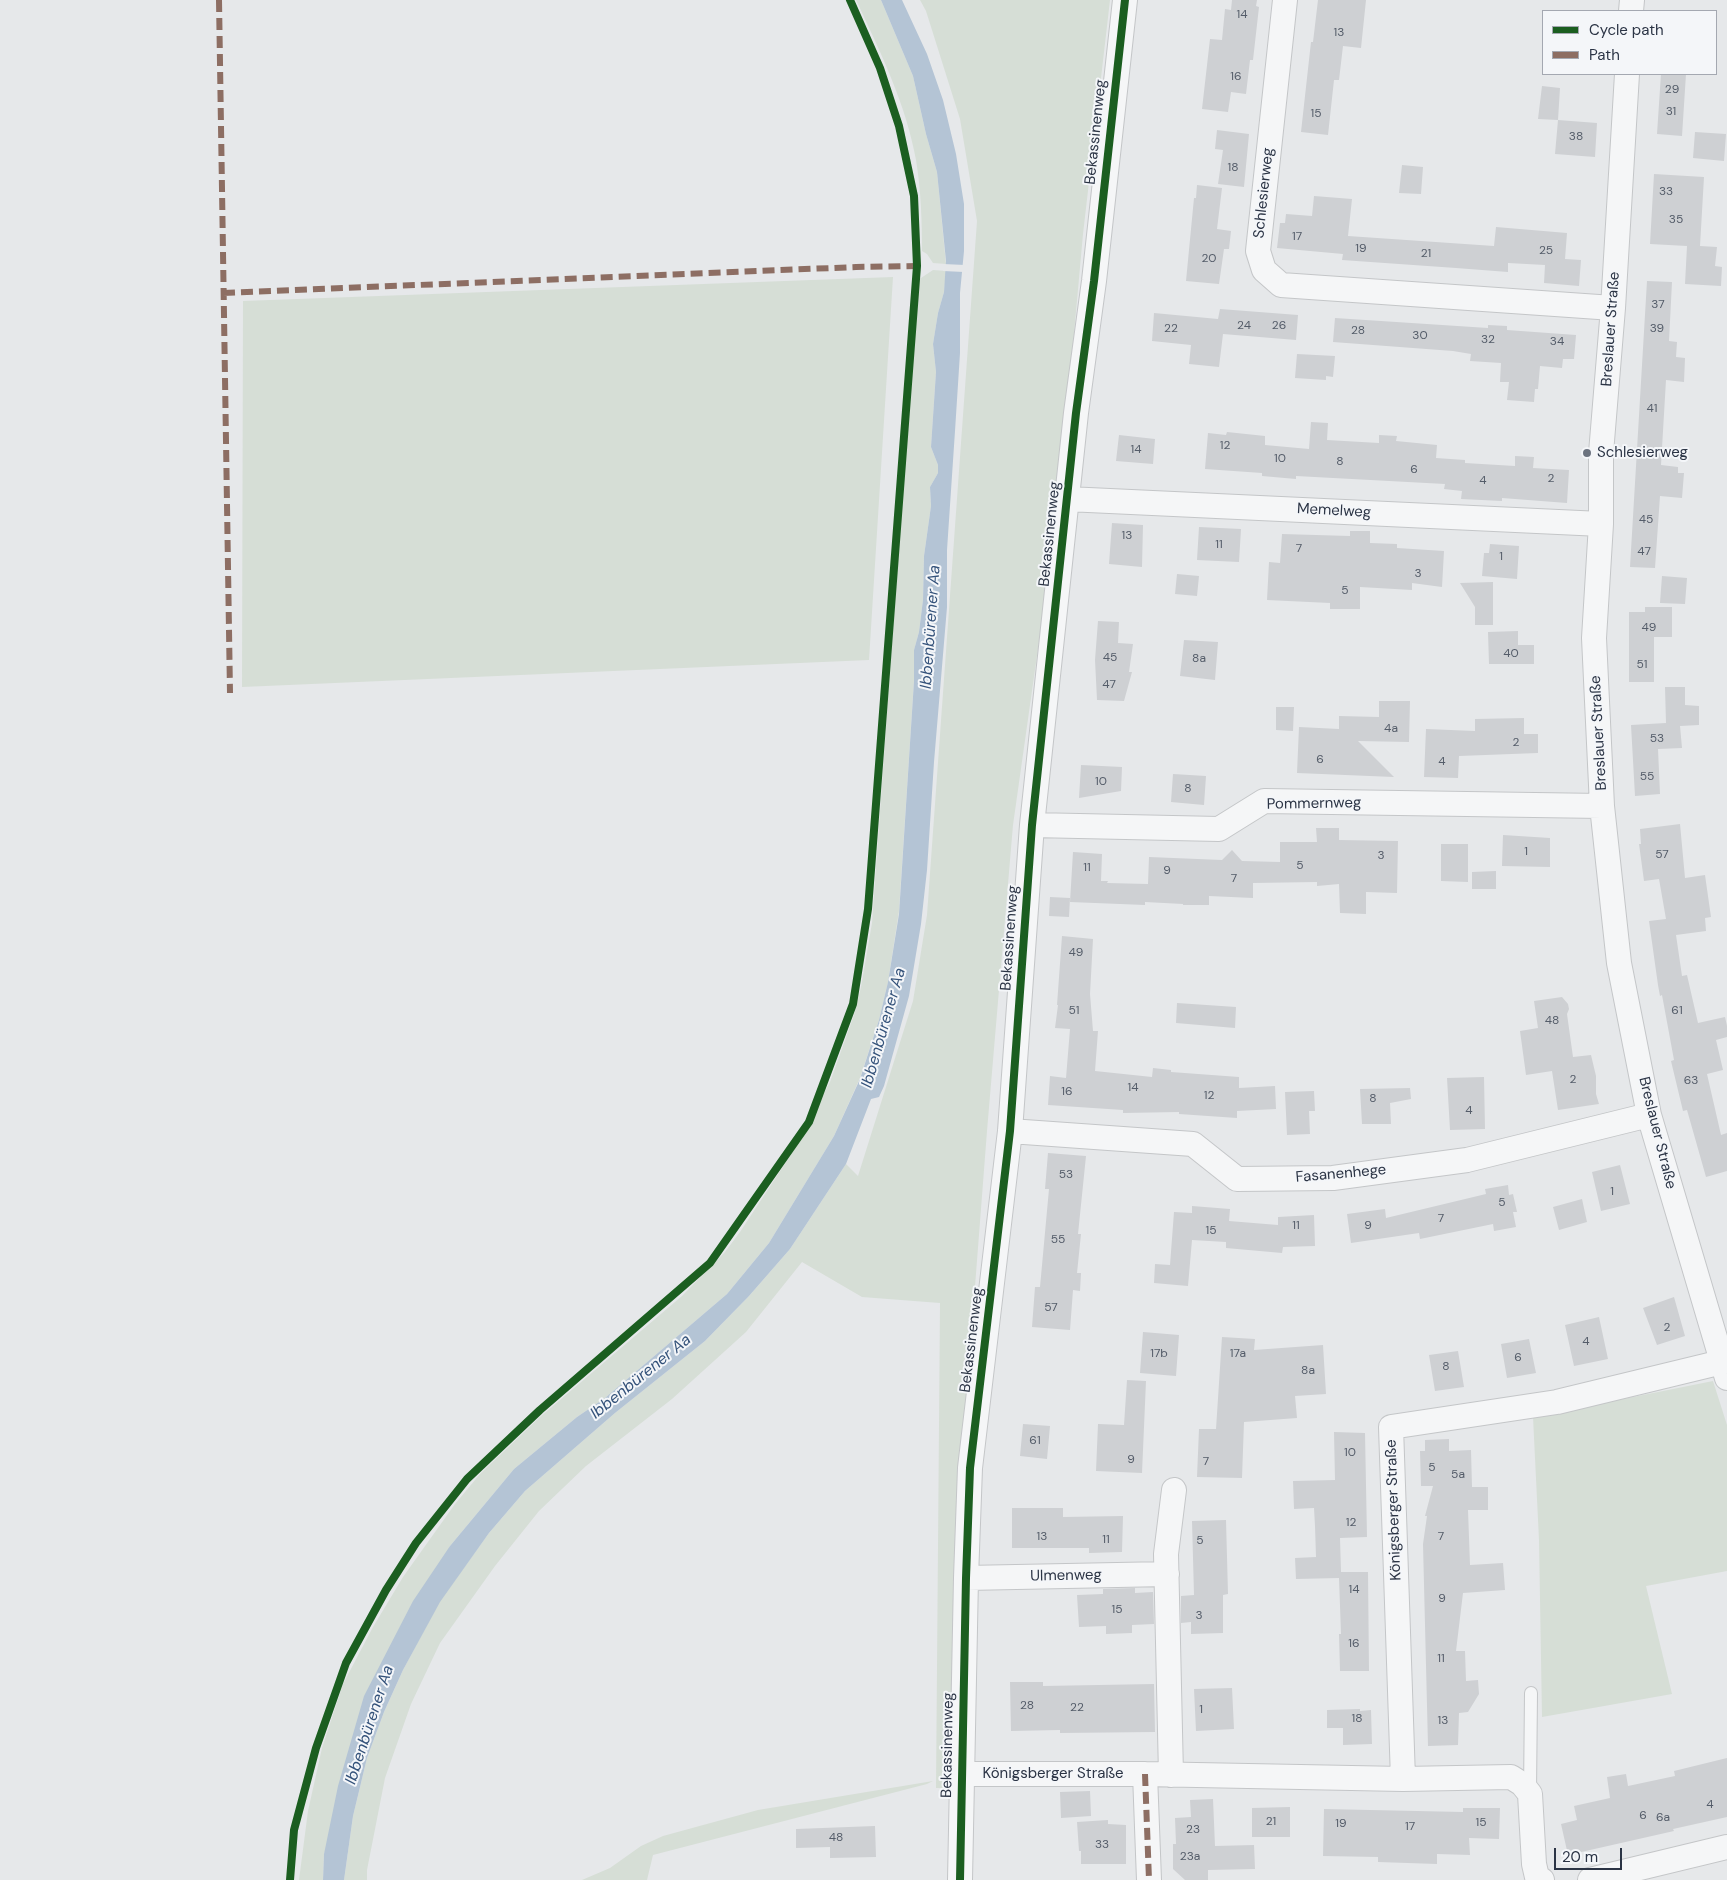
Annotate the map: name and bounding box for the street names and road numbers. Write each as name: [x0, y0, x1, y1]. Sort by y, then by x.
street label: Bekassinenweg: [1082, 79, 1110, 185]
street label: Schlesierweg: [1250, 147, 1278, 239]
street label: Breslauer Straße: [1598, 271, 1624, 387]
street label: Bekassinenweg: [1036, 481, 1064, 587]
street label: Memelweg: [1296, 500, 1372, 522]
street label: Breslauer Straße: [1587, 675, 1611, 791]
street label: Pommernweg: [1267, 794, 1361, 814]
street label: Bekassinenweg: [997, 885, 1023, 991]
street label: Breslauer Straße: [1634, 1075, 1680, 1191]
street label: Fasanenhege: [1295, 1161, 1387, 1187]
street label: Bekassinenweg: [957, 1286, 987, 1394]
street label: Königsberger Straße: [1383, 1439, 1405, 1581]
street label: Ulmenweg: [1030, 1566, 1102, 1586]
street label: Bekassinenweg: [938, 1692, 958, 1798]
street label: Königsberger Straße: [982, 1765, 1124, 1783]

